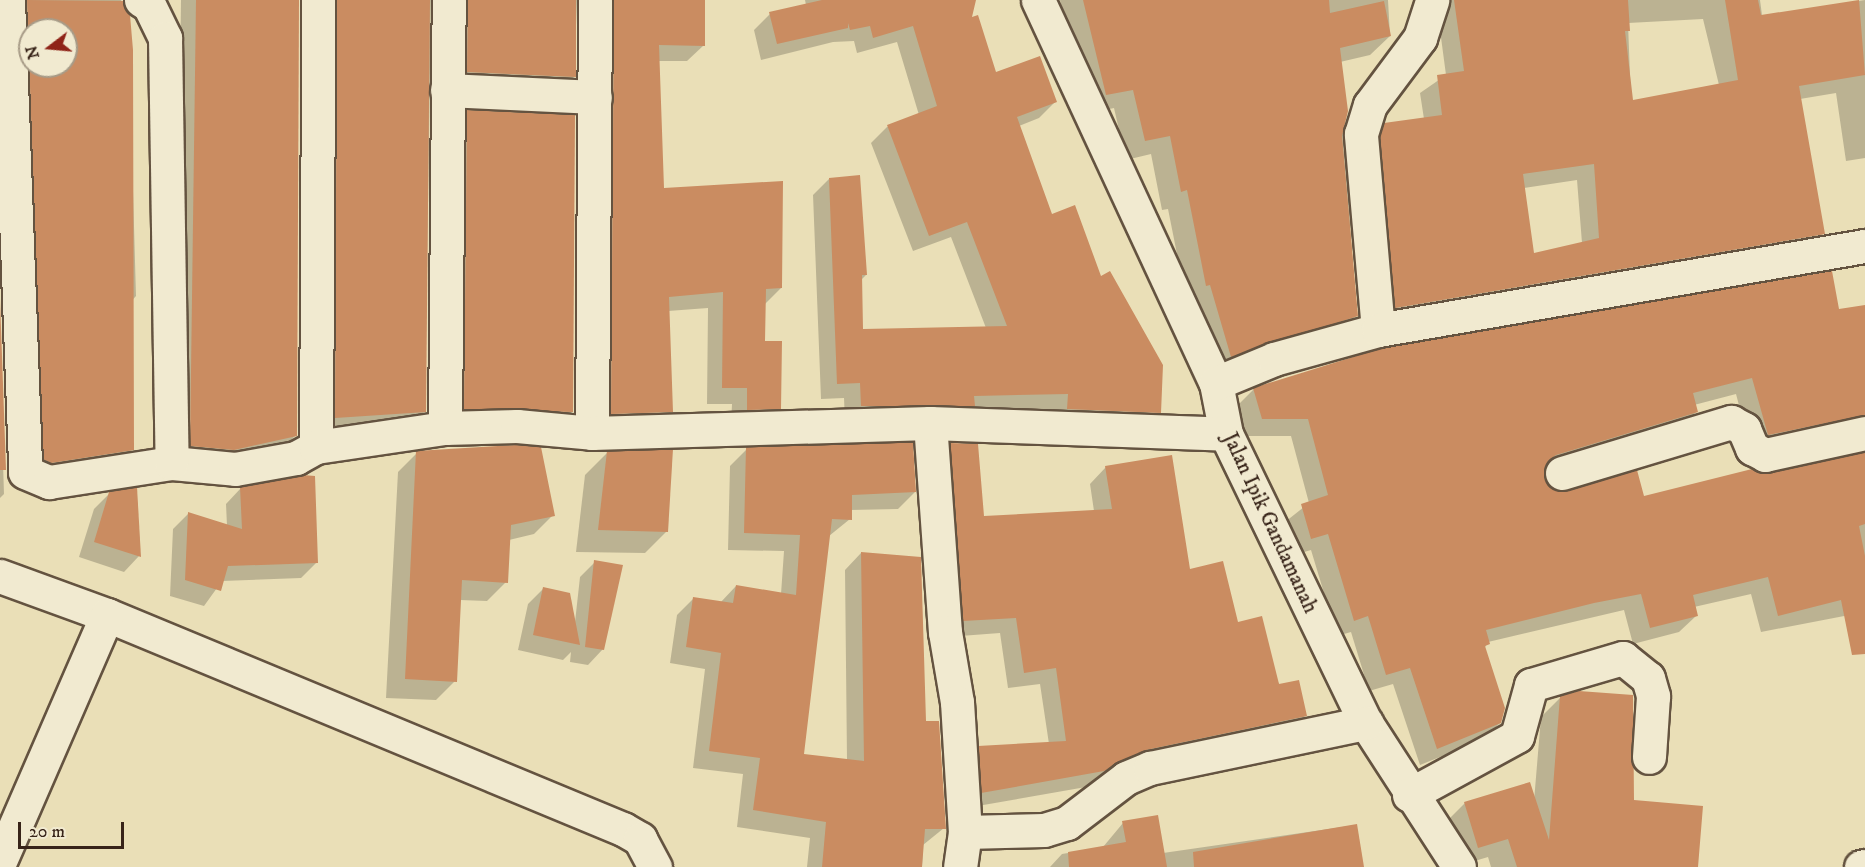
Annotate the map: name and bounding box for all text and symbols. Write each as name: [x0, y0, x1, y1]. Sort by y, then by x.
north arrow: [18, 18, 78, 78]
text: N: [21, 43, 44, 61]
street label: Jalan Ipik Gandamanah: [1217, 429, 1323, 617]
scale bar: [21, 810, 128, 848]
text: 20 m: [29, 821, 65, 843]

